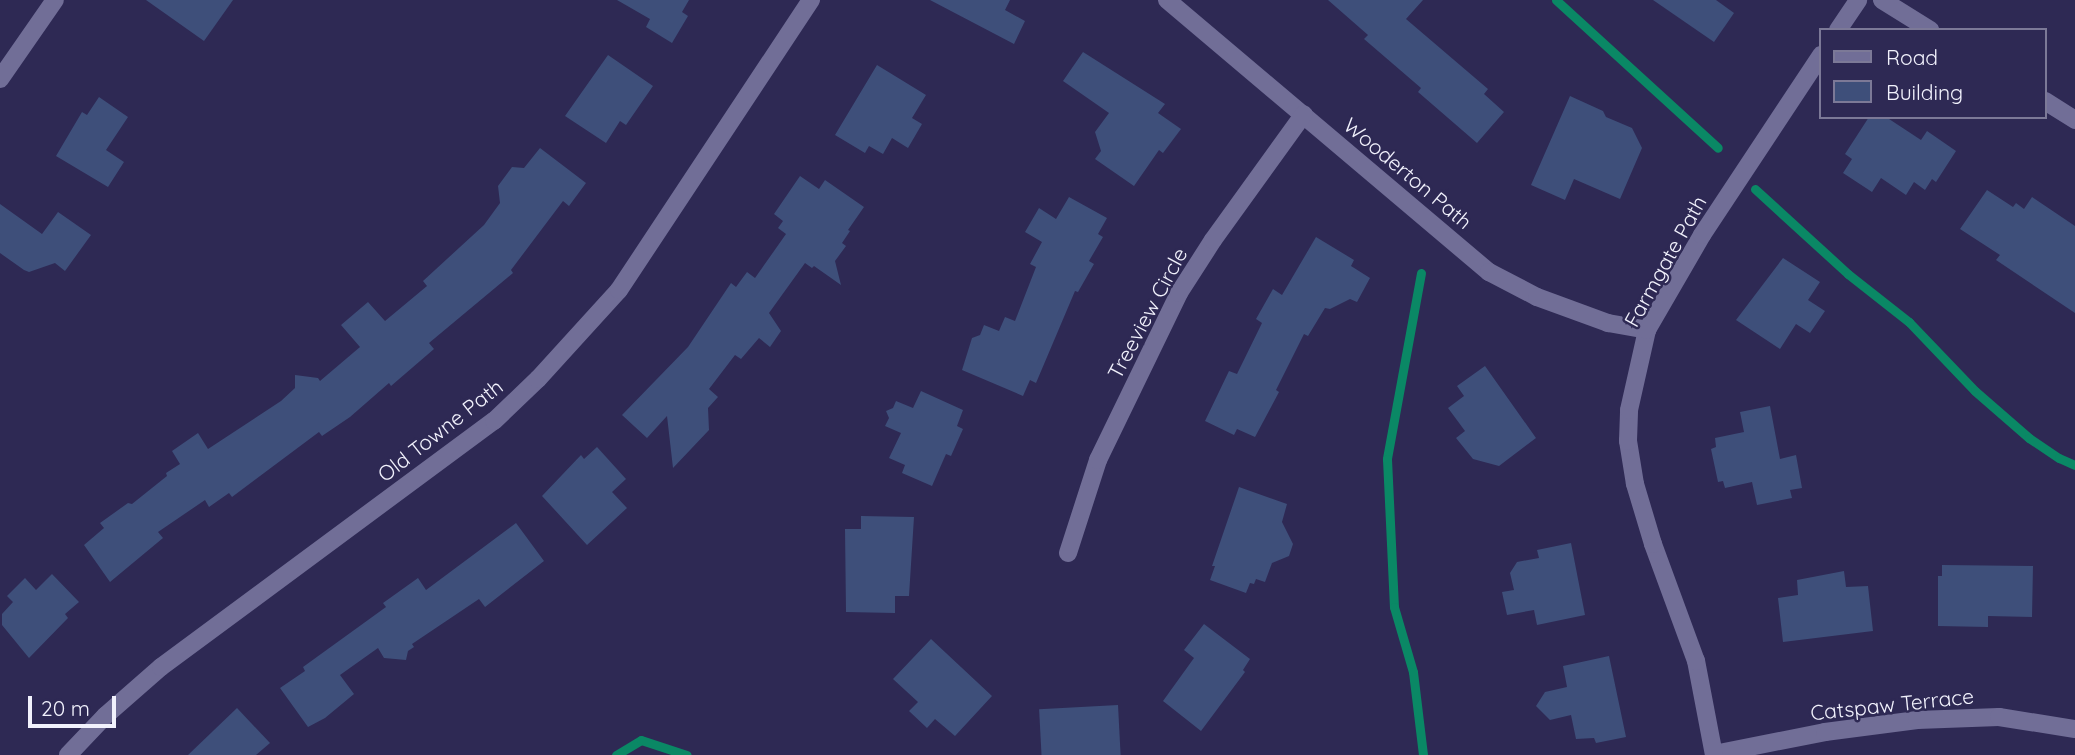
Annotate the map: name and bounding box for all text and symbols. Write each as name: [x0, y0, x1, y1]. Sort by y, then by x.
legend: [1820, 28, 2047, 119]
text: Road: [1886, 44, 1938, 70]
text: Building: [1886, 79, 1963, 105]
street label: Wooderton Path: [1339, 112, 1477, 234]
street label: Farmgate Path: [1619, 191, 1711, 331]
street label: Treeview Circle: [1102, 243, 1192, 383]
street label: Old Towne Path: [372, 373, 508, 487]
scale bar: [32, 682, 119, 726]
street label: Catspaw Terrace: [1809, 683, 1975, 725]
text: 20 m: [41, 695, 90, 721]

